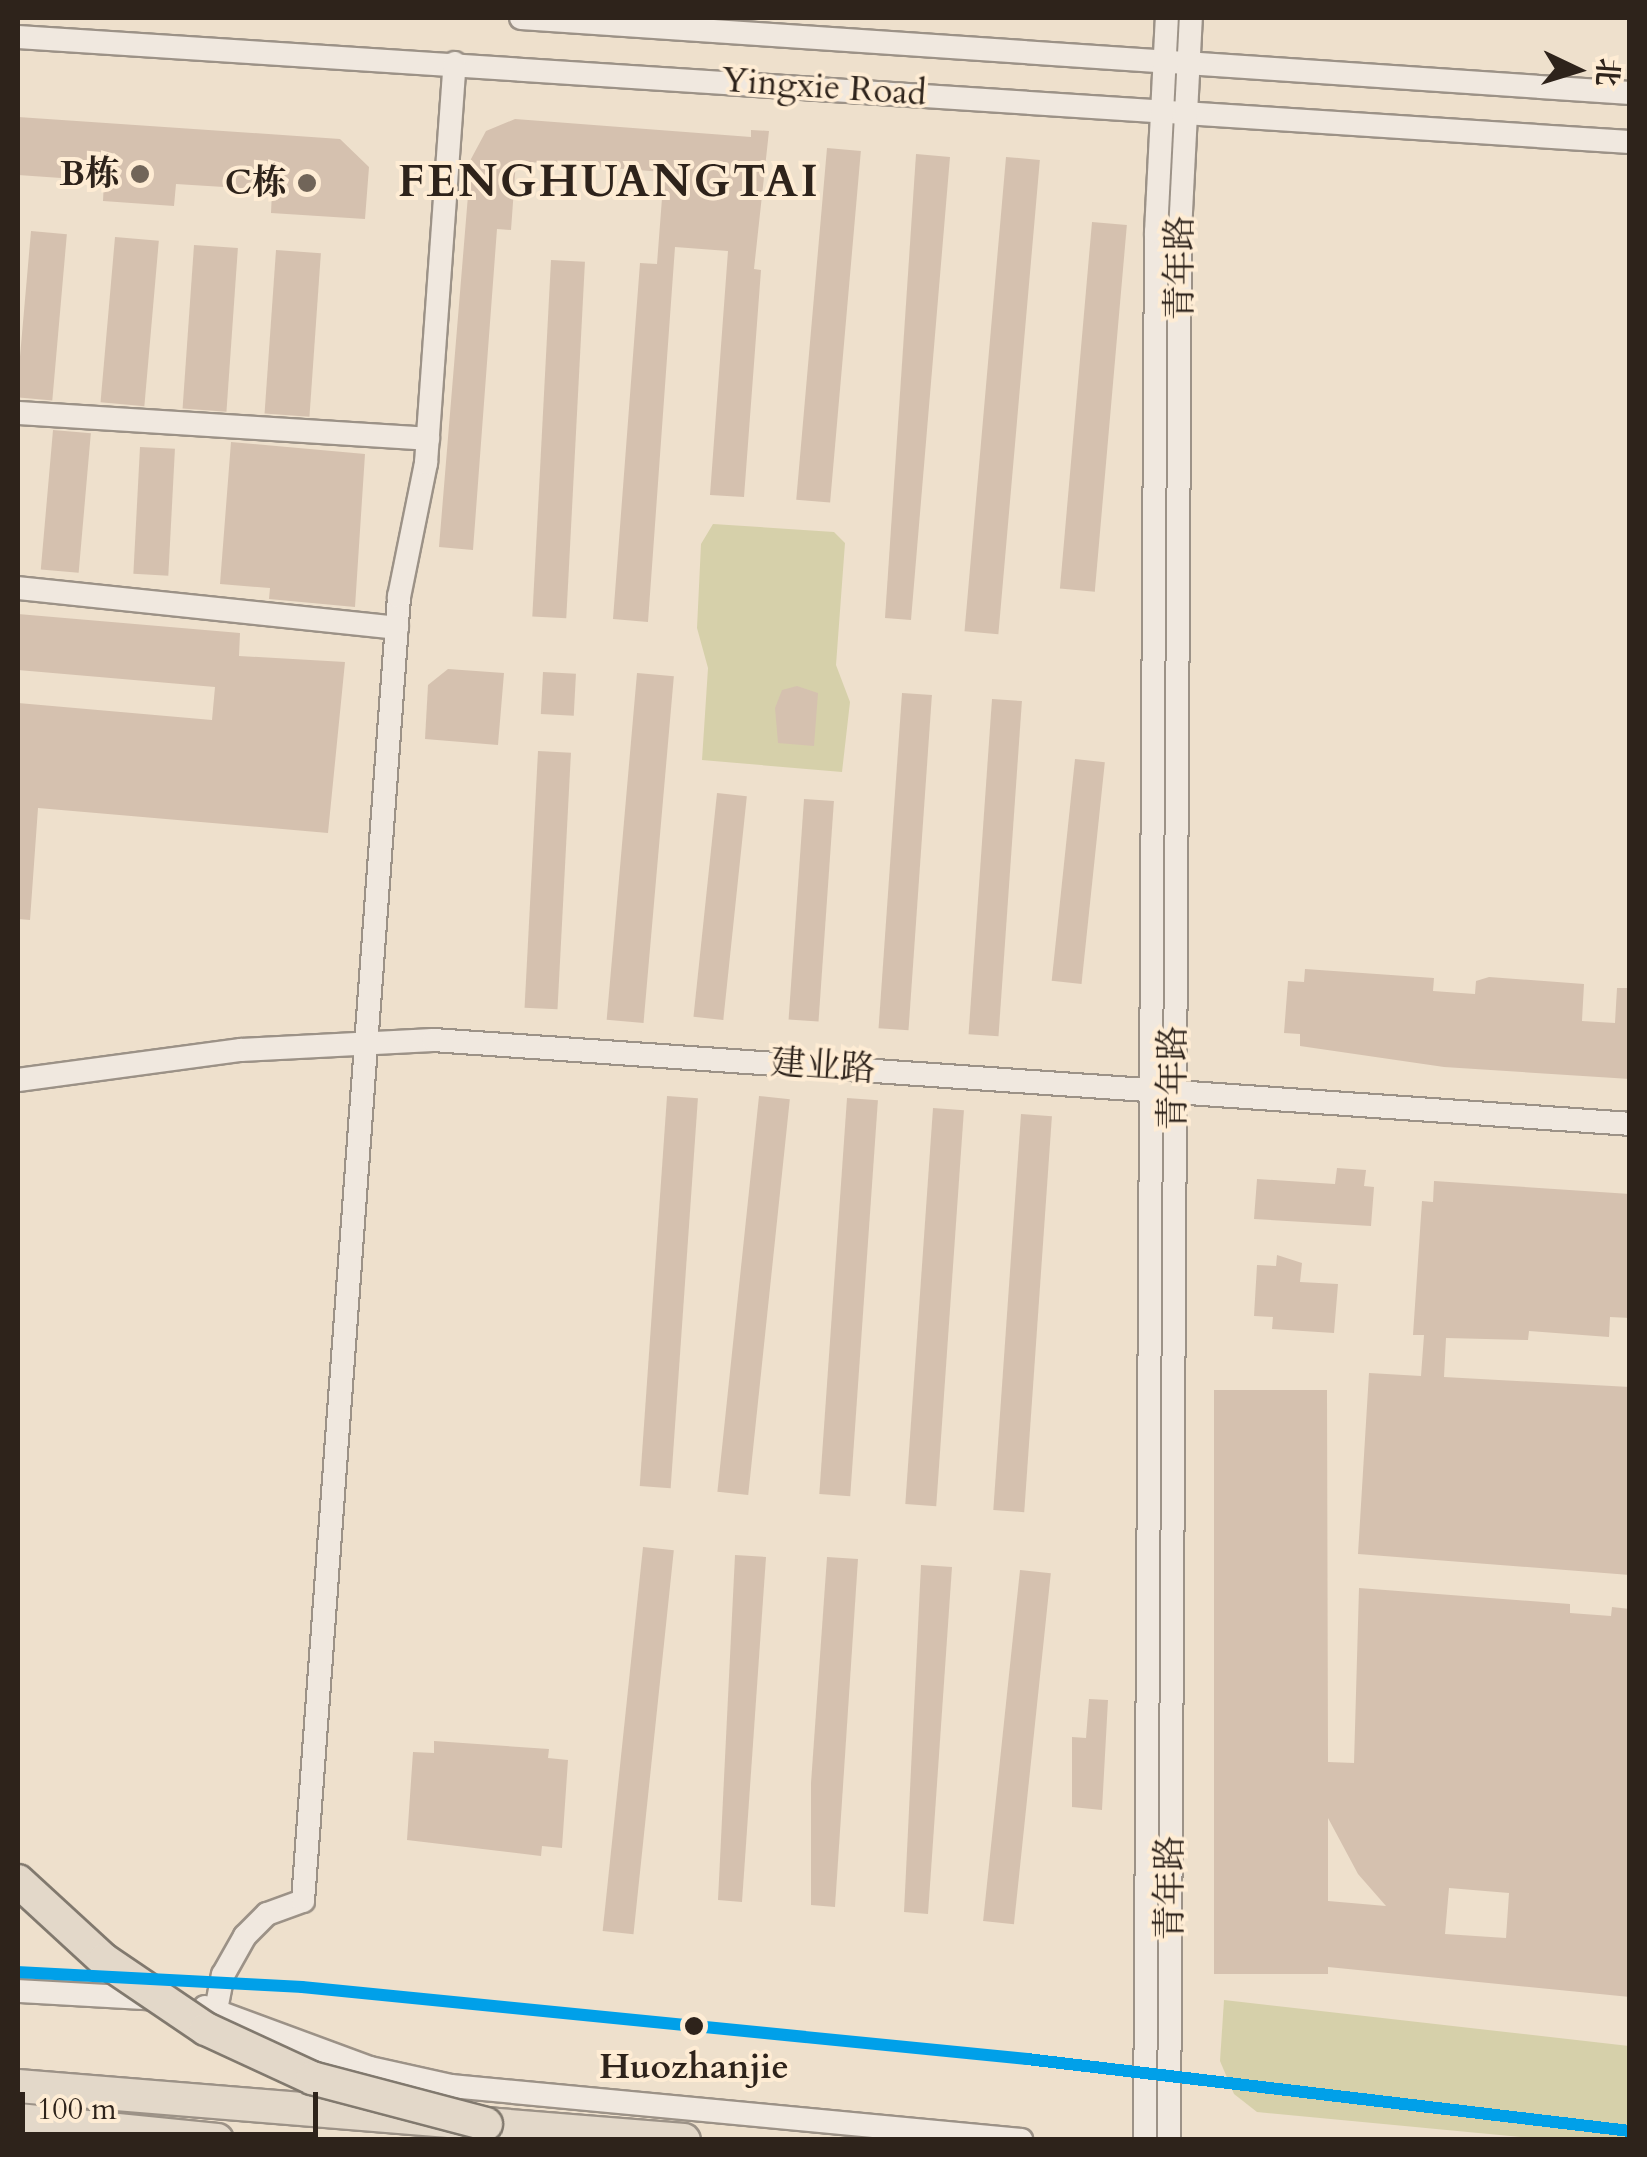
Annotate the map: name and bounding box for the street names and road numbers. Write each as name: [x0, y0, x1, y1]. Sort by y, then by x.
street label: Yingxie Road: [720, 59, 928, 115]
street label: 青年路: [1159, 216, 1201, 320]
street label: 青年路: [1152, 1026, 1194, 1130]
street label: 建业路: [769, 1041, 877, 1091]
street label: 青年路: [1149, 1836, 1191, 1940]

